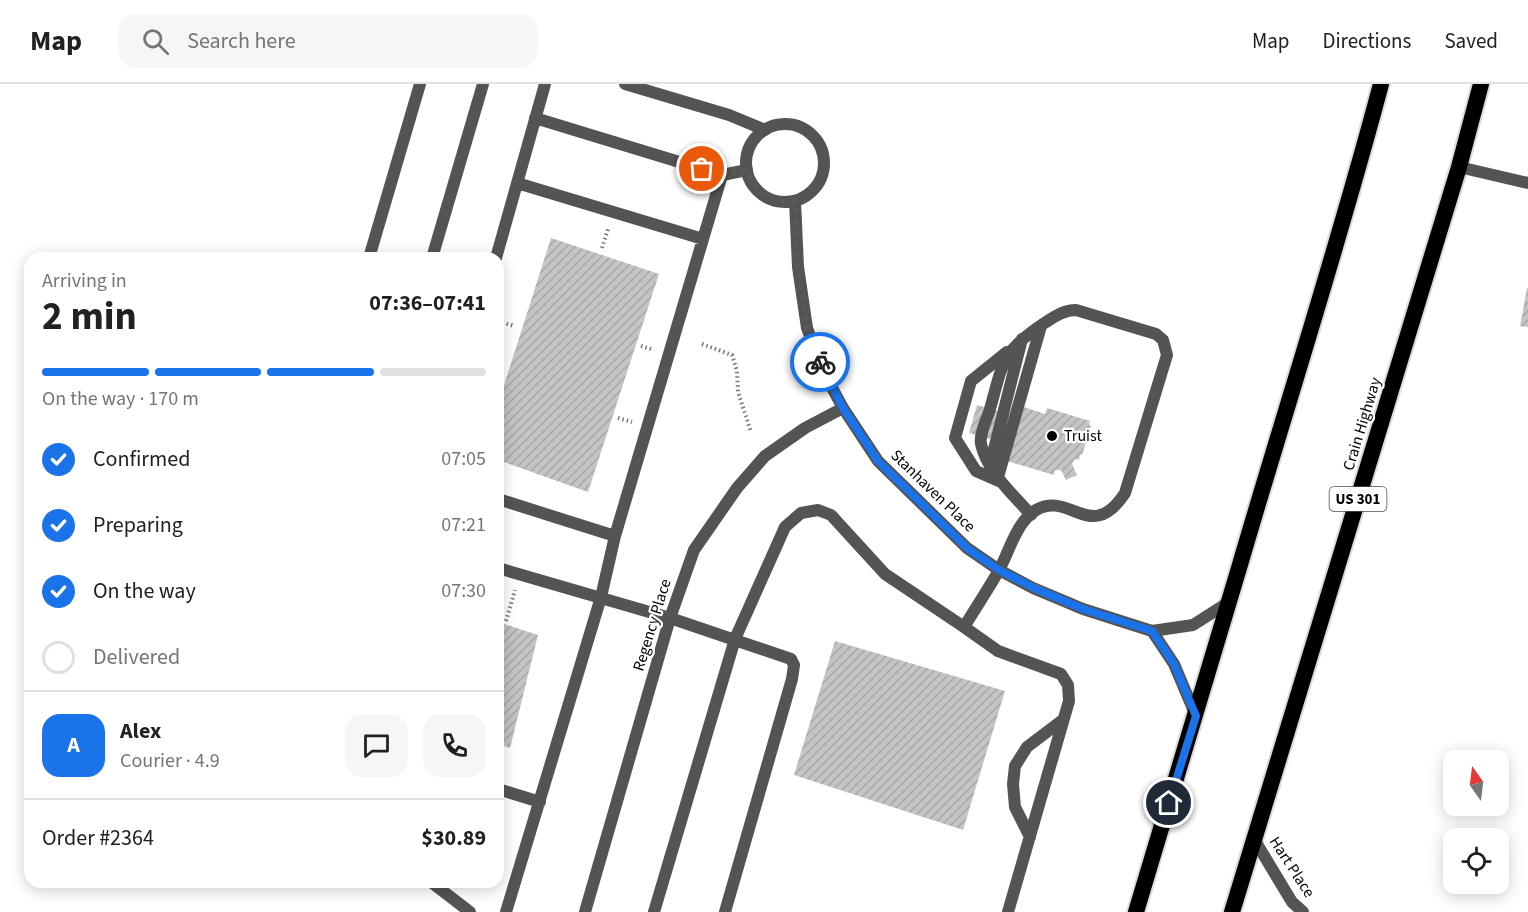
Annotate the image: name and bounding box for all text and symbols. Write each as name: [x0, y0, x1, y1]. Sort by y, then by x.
search box: [118, 14, 538, 68]
text: Map: [30, 21, 82, 61]
icon: search: [139, 25, 172, 58]
text: Search here: [187, 25, 296, 57]
text: Map: [1252, 26, 1290, 56]
text: Directions: [1323, 26, 1411, 56]
text: Saved: [1444, 26, 1498, 56]
pin: [676, 143, 727, 194]
icon: bag: [685, 152, 718, 185]
text: Arriving in: [42, 267, 127, 295]
text: 07:36–07:41: [369, 287, 486, 319]
text: 2 min: [42, 289, 137, 345]
courier: [790, 332, 850, 392]
icon: bike: [804, 346, 837, 379]
street label: Crain Highway: [1337, 374, 1387, 473]
text: On the way · 170 m: [42, 385, 199, 413]
place label: Truist: [1064, 425, 1102, 447]
marker: Truist: [1045, 429, 1059, 443]
icon: check: [42, 443, 75, 476]
text: Confirmed: [93, 443, 190, 475]
text: 07:05: [441, 445, 486, 473]
street label: Stanhaven Place: [886, 445, 980, 537]
road number: US 301: [1330, 487, 1386, 511]
icon: check: [42, 509, 75, 542]
text: Preparing: [93, 509, 183, 541]
text: 07:21: [441, 511, 486, 539]
icon: check: [42, 575, 75, 608]
text: On the way: [93, 575, 196, 607]
street label: Regency Place: [628, 576, 676, 674]
text: 07:30: [441, 577, 486, 605]
text: Delivered: [93, 641, 180, 673]
button: chat: [345, 714, 408, 777]
button: phone: [423, 714, 486, 777]
text: Alex: [120, 715, 161, 747]
text: A: [67, 729, 80, 761]
text: Courier · 4.9: [120, 747, 220, 775]
north arrow: [1443, 750, 1509, 816]
map controls: [1443, 750, 1509, 894]
pin: [1143, 777, 1194, 828]
icon: home: [1152, 786, 1185, 819]
text: Order #2364: [42, 822, 154, 854]
text: $30.89: [421, 822, 486, 854]
button: locate: [1443, 828, 1509, 894]
street label: Hart Place: [1264, 832, 1320, 902]

